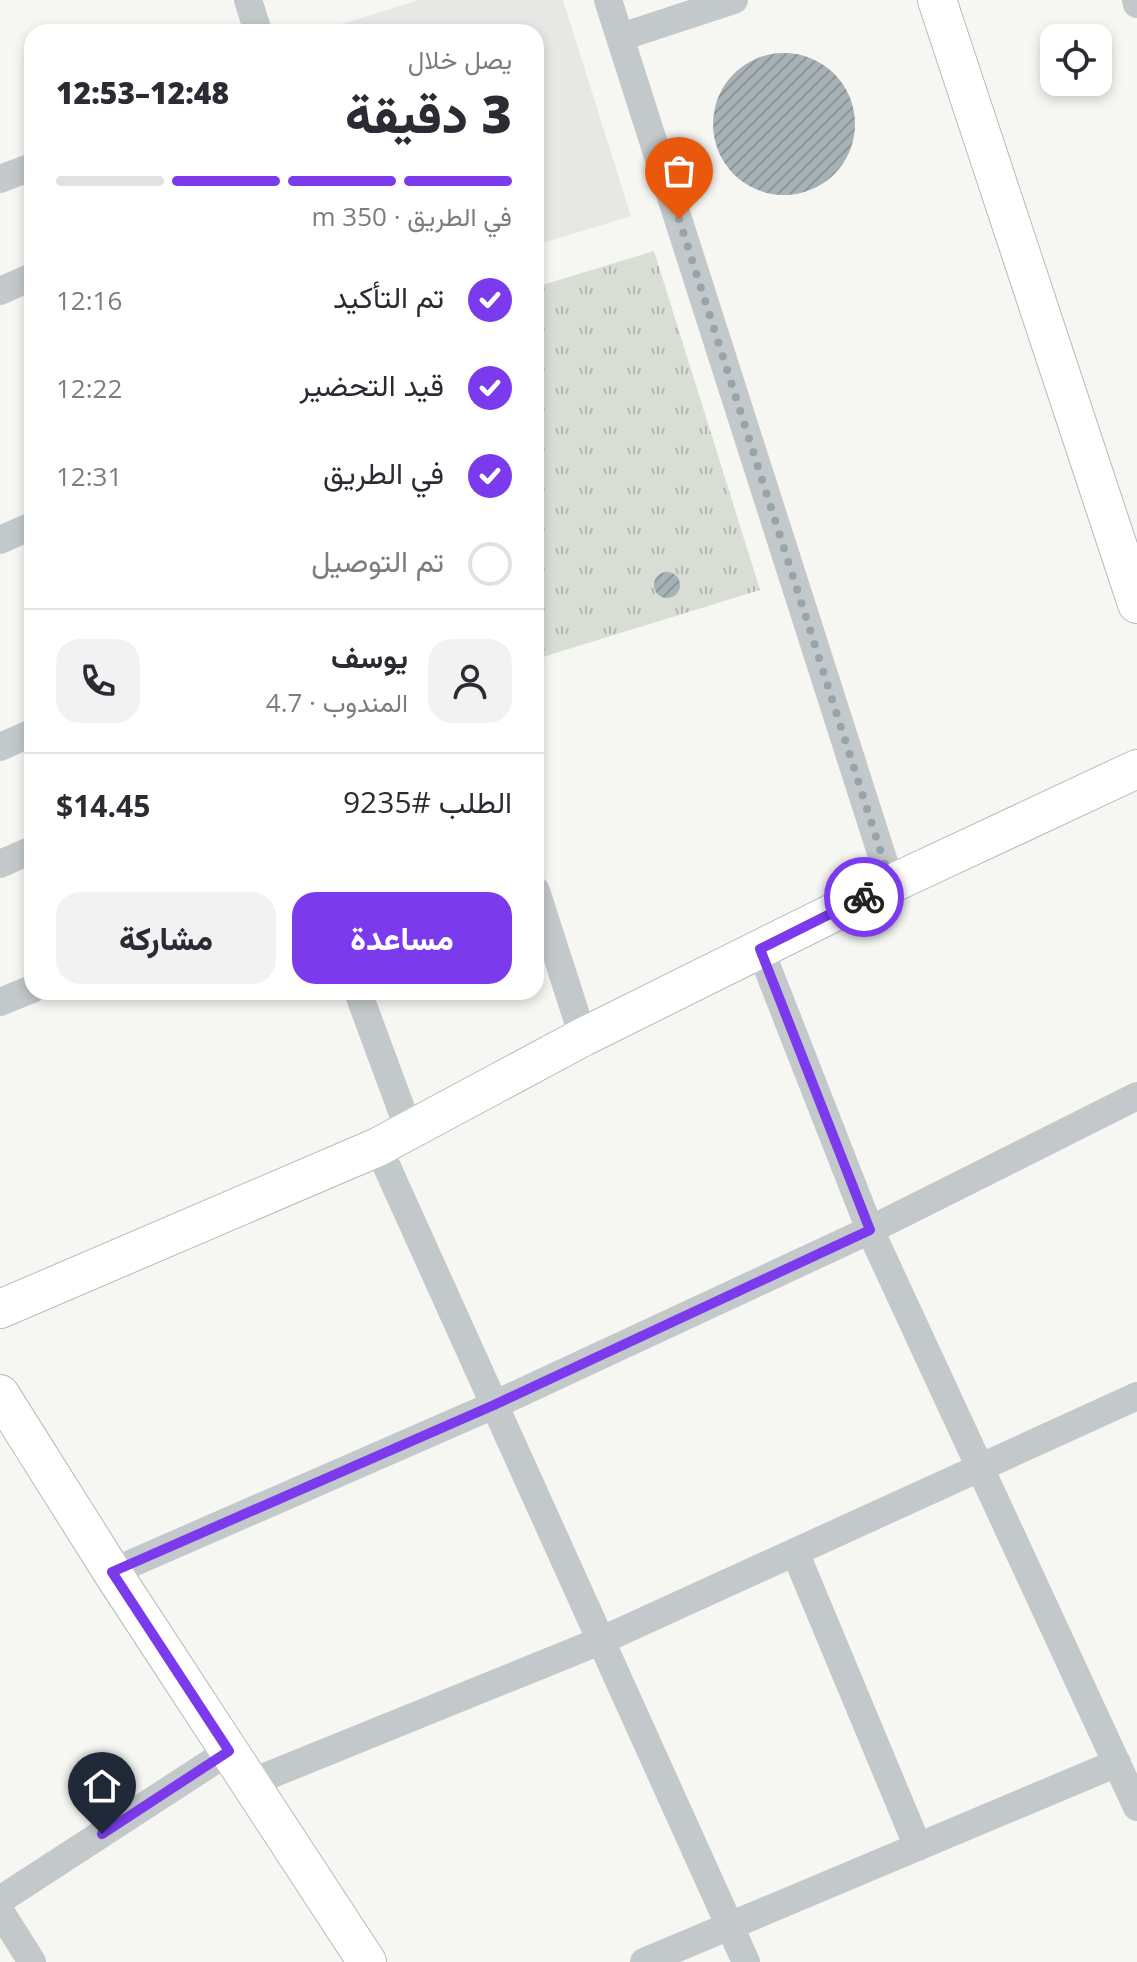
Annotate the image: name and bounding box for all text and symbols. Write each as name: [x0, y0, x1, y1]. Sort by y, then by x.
map controls: [1040, 24, 1112, 96]
button: locate: [1040, 24, 1112, 96]
text: يصل خلال: [408, 41, 512, 77]
text: 12:48–12:53: [56, 72, 229, 113]
text: 3 دقيقة: [345, 77, 512, 148]
pin: [645, 137, 713, 219]
icon: bag: [657, 149, 701, 193]
text: في الطريق · 350 m: [311, 198, 512, 234]
text: تم التأكيد: [333, 276, 444, 317]
icon: check: [468, 278, 512, 322]
text: 12:16: [56, 282, 122, 318]
text: قيد التحضير: [300, 364, 444, 405]
icon: check: [468, 366, 512, 410]
text: 12:22: [56, 370, 122, 406]
text: في الطريق: [323, 452, 444, 493]
icon: check: [468, 454, 512, 498]
text: 12:31: [56, 458, 122, 494]
text: تم التوصيل: [311, 540, 444, 581]
text: يوسف: [331, 636, 408, 677]
button: phone: [56, 639, 140, 723]
button: person: [428, 639, 512, 723]
text: المندوب · 4.7: [266, 684, 408, 720]
text: الطلب #9235: [343, 781, 512, 822]
text: $14.45: [56, 785, 150, 826]
courier: [824, 857, 904, 937]
icon: bike: [842, 875, 886, 919]
button: مشاركة: [56, 892, 276, 984]
button: مساعدة: [292, 892, 512, 984]
pin: [68, 1752, 136, 1834]
icon: home: [80, 1764, 124, 1808]

